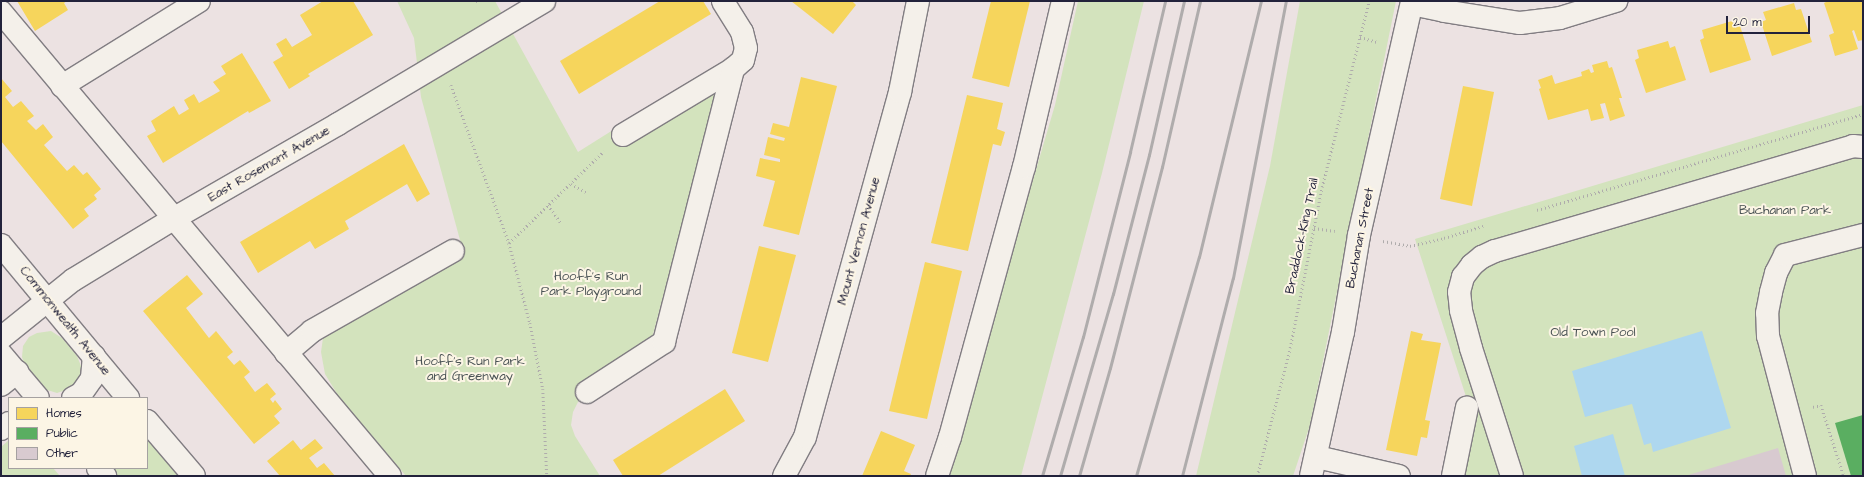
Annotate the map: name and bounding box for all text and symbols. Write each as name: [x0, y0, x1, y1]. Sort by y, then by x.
scale bar: [1728, 8, 1812, 34]
text: 20 m: [1733, 14, 1762, 31]
street label: East Rosemont Avenue: [205, 123, 333, 205]
street label: Mount Vernon Avenue: [834, 175, 884, 307]
street label: Braddock-King Trail: [1282, 177, 1322, 295]
street label: Buchanan Street: [1343, 186, 1377, 290]
park label: Buchanan Park: [1739, 202, 1831, 218]
street label: Commonwealth Avenue: [16, 263, 114, 379]
park label: Hooff's Run Park Playground: [541, 269, 641, 300]
park label: Old Town Pool: [1550, 324, 1636, 340]
park label: Hooff's Run Park and Greenway: [415, 354, 525, 385]
legend: [8, 397, 148, 469]
text: Homes: [46, 405, 82, 422]
text: Public: [46, 425, 78, 442]
text: Other: [46, 445, 78, 462]

